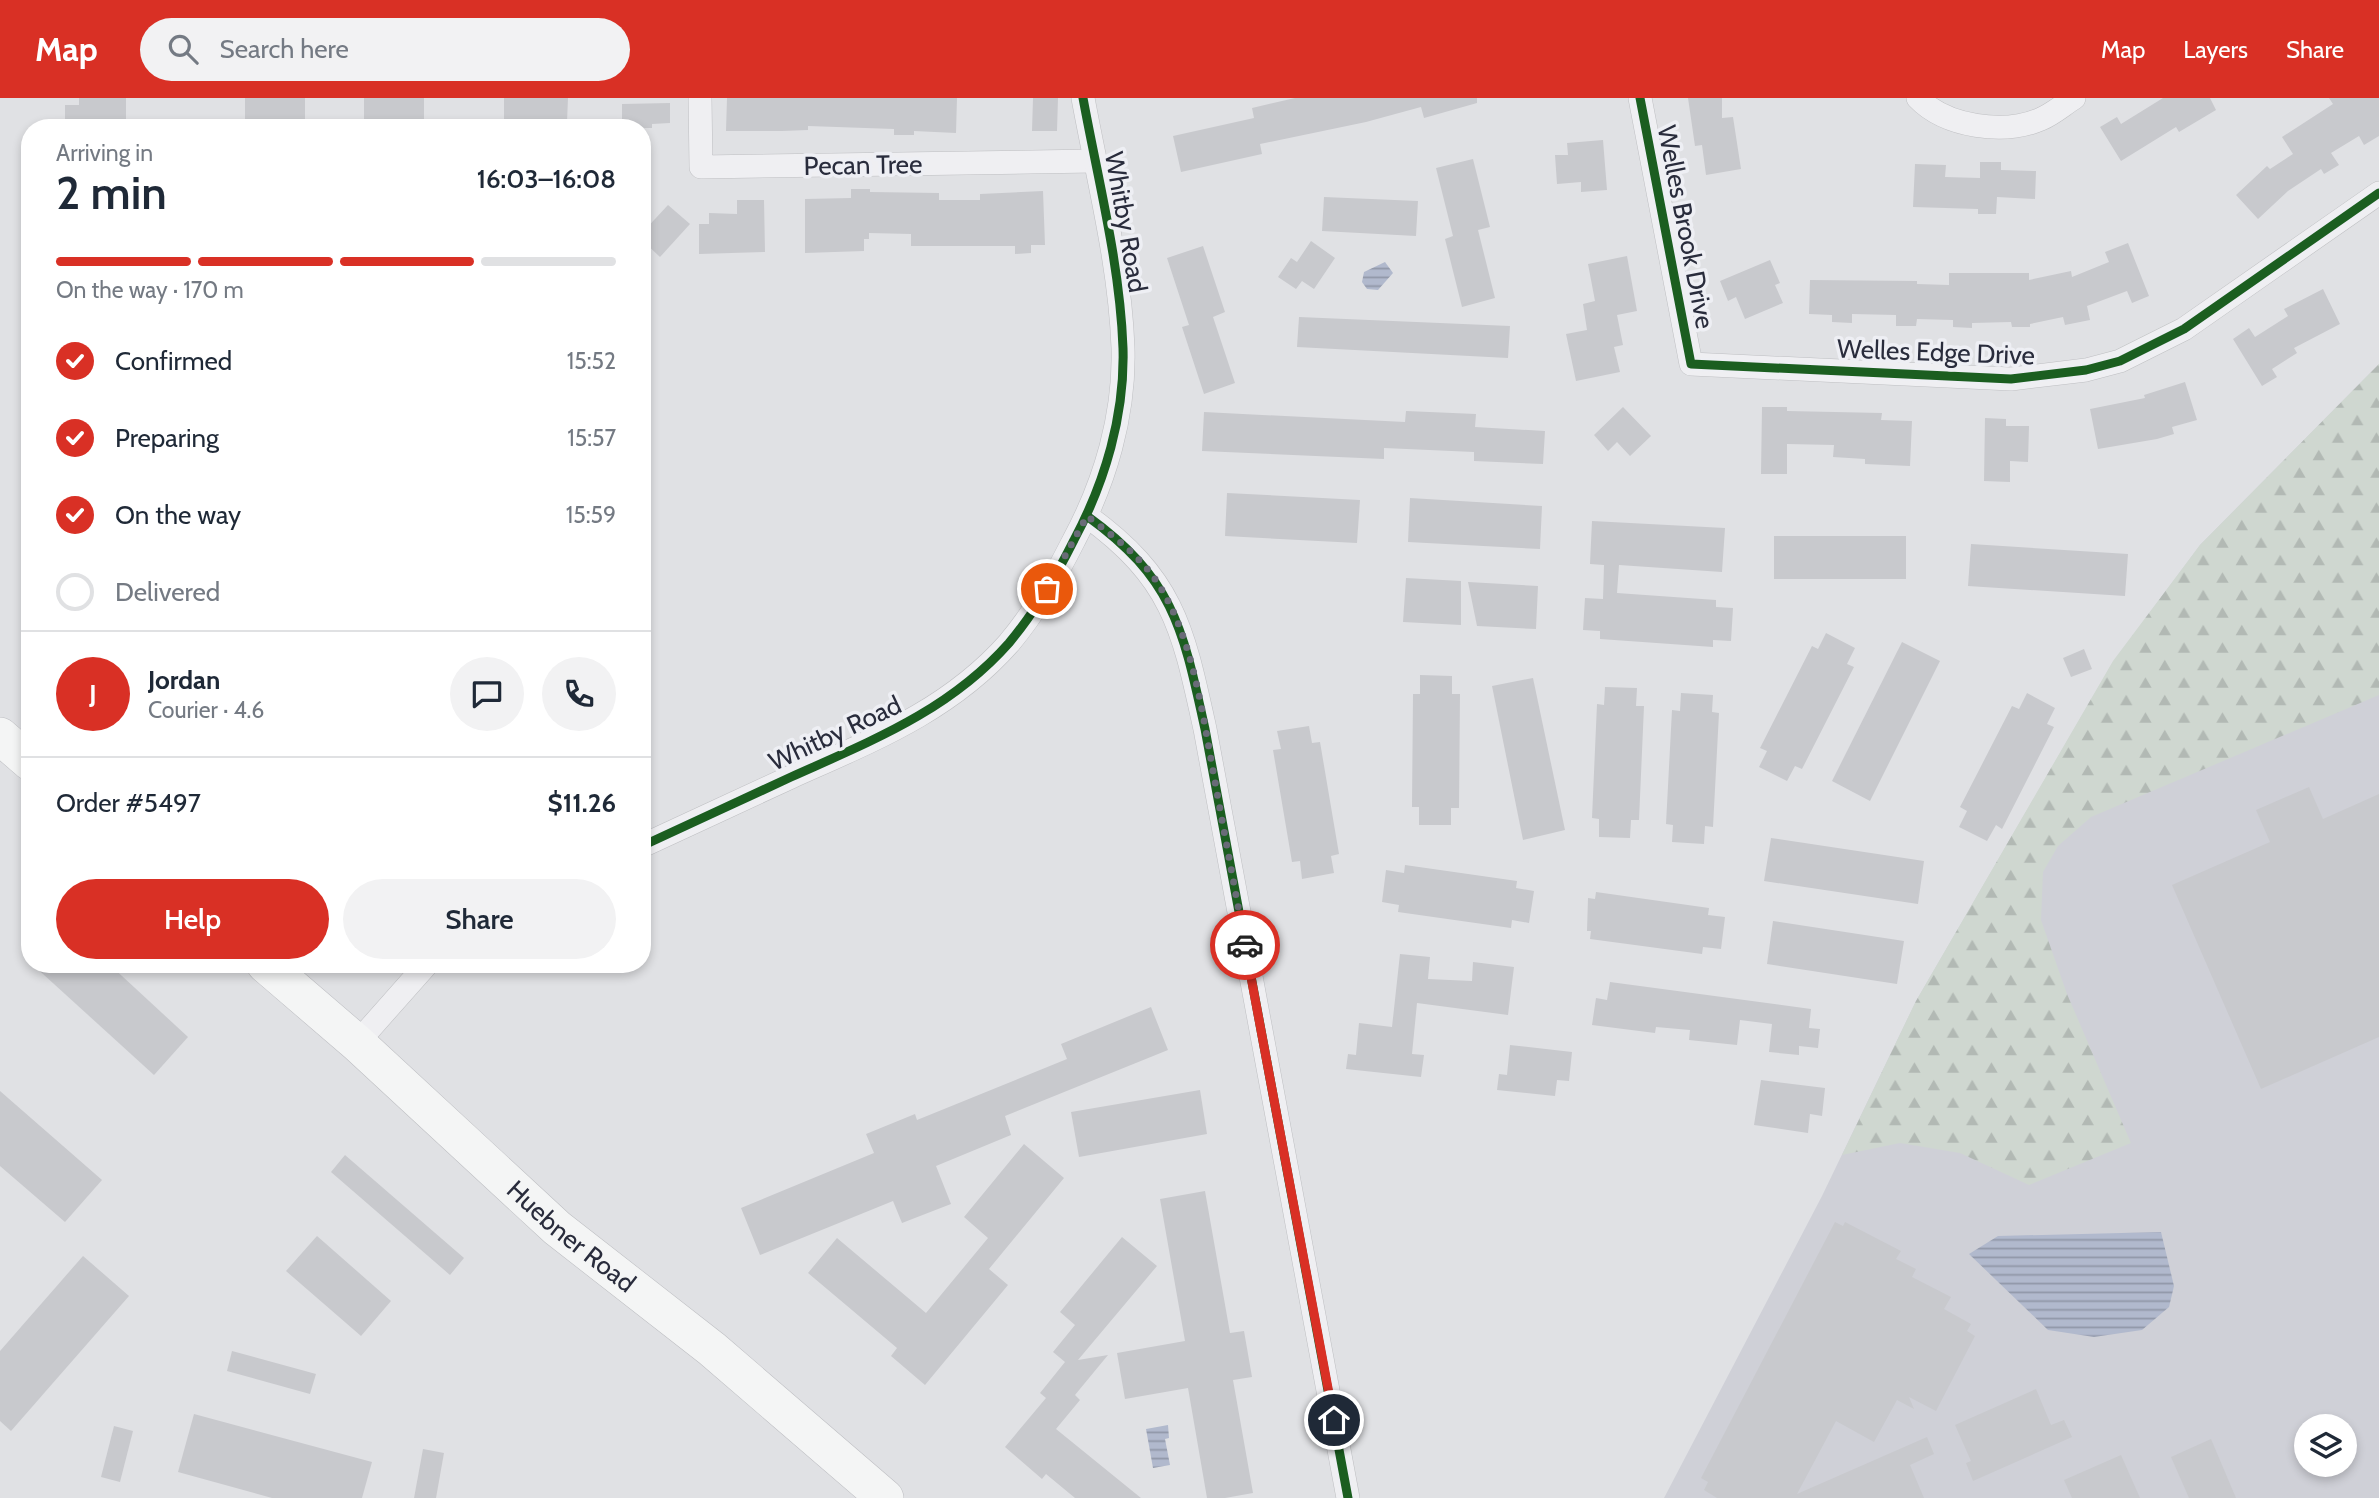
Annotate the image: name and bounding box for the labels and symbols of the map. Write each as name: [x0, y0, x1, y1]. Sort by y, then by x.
street label: Welles Brook Drive: [1651, 123, 1721, 331]
street label: Pecan Tree: [803, 148, 923, 182]
street label: Whitby Road: [1098, 149, 1154, 295]
street label: Welles Edge Drive: [1837, 333, 2035, 371]
pin: [1017, 559, 1077, 619]
street label: Whitby Road: [764, 688, 906, 778]
courier: [1210, 910, 1280, 980]
street label: Huebner Road: [500, 1174, 642, 1299]
pin: [1304, 1390, 1364, 1450]

